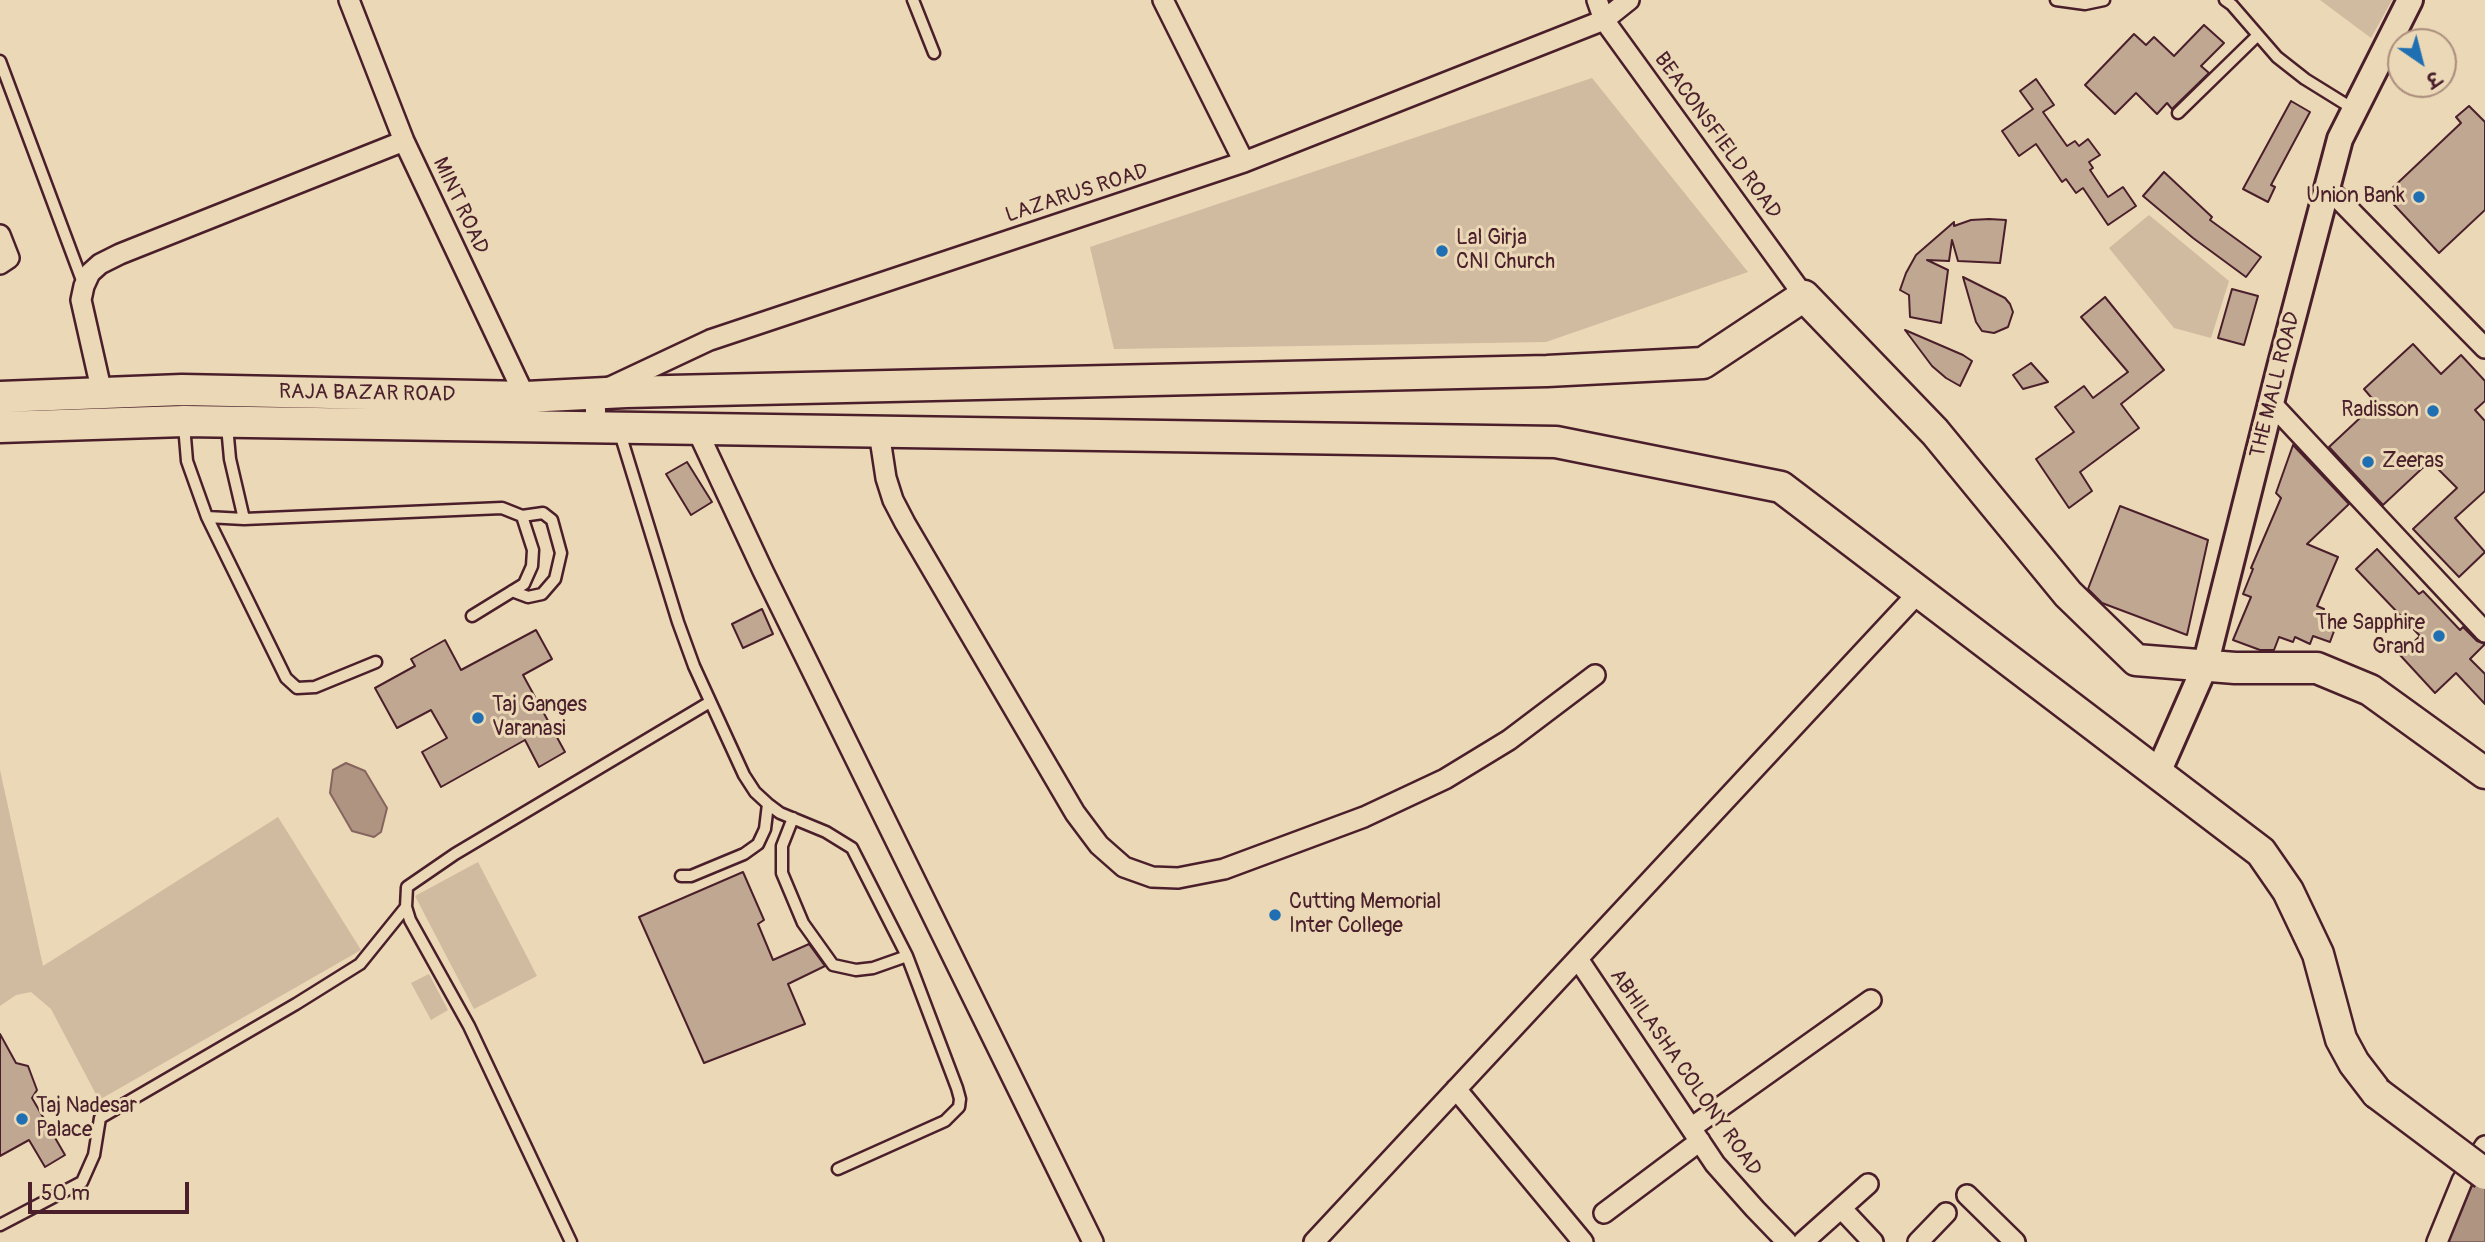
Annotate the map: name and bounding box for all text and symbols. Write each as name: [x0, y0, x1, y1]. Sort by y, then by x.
north arrow: [2387, 28, 2457, 98]
street label: BEACONSFIELD ROAD: [1648, 48, 1786, 224]
text: उ: [2421, 65, 2445, 92]
street label: MINT ROAD: [427, 154, 493, 258]
street label: LAZARUS ROAD: [1002, 159, 1152, 229]
place label: Union Bank: [2306, 184, 2405, 210]
marker: Union Bank: [2411, 189, 2427, 205]
place label: Lal Girja CNI Church: [1456, 226, 1555, 276]
marker: Lal Girja CNI Church: [1434, 243, 1450, 259]
street label: THE MALL ROAD: [2246, 309, 2306, 461]
street label: RAJA BAZAR ROAD: [279, 380, 455, 408]
place label: Radisson: [2341, 398, 2419, 424]
marker: Radisson: [2425, 403, 2441, 419]
place label: Zeeras: [2382, 449, 2444, 475]
marker: Zeeras: [2360, 454, 2376, 470]
place label: The Sapphire Grand: [2316, 611, 2425, 661]
marker: The Sapphire Grand: [2431, 628, 2447, 644]
place label: Taj Ganges Varanasi: [492, 693, 587, 743]
marker: Taj Ganges Varanasi: [470, 710, 486, 726]
place label: Cutting Memorial Inter College: [1289, 890, 1441, 940]
marker: Cutting Memorial Inter College: [1267, 907, 1283, 923]
street label: ABHILASHA COLONY ROAD: [1604, 965, 1766, 1181]
place label: Taj Nadesar Palace: [36, 1094, 137, 1144]
marker: Taj Nadesar Palace: [14, 1111, 30, 1127]
scale bar: [32, 1168, 192, 1212]
text: 50 m: [41, 1180, 90, 1207]

